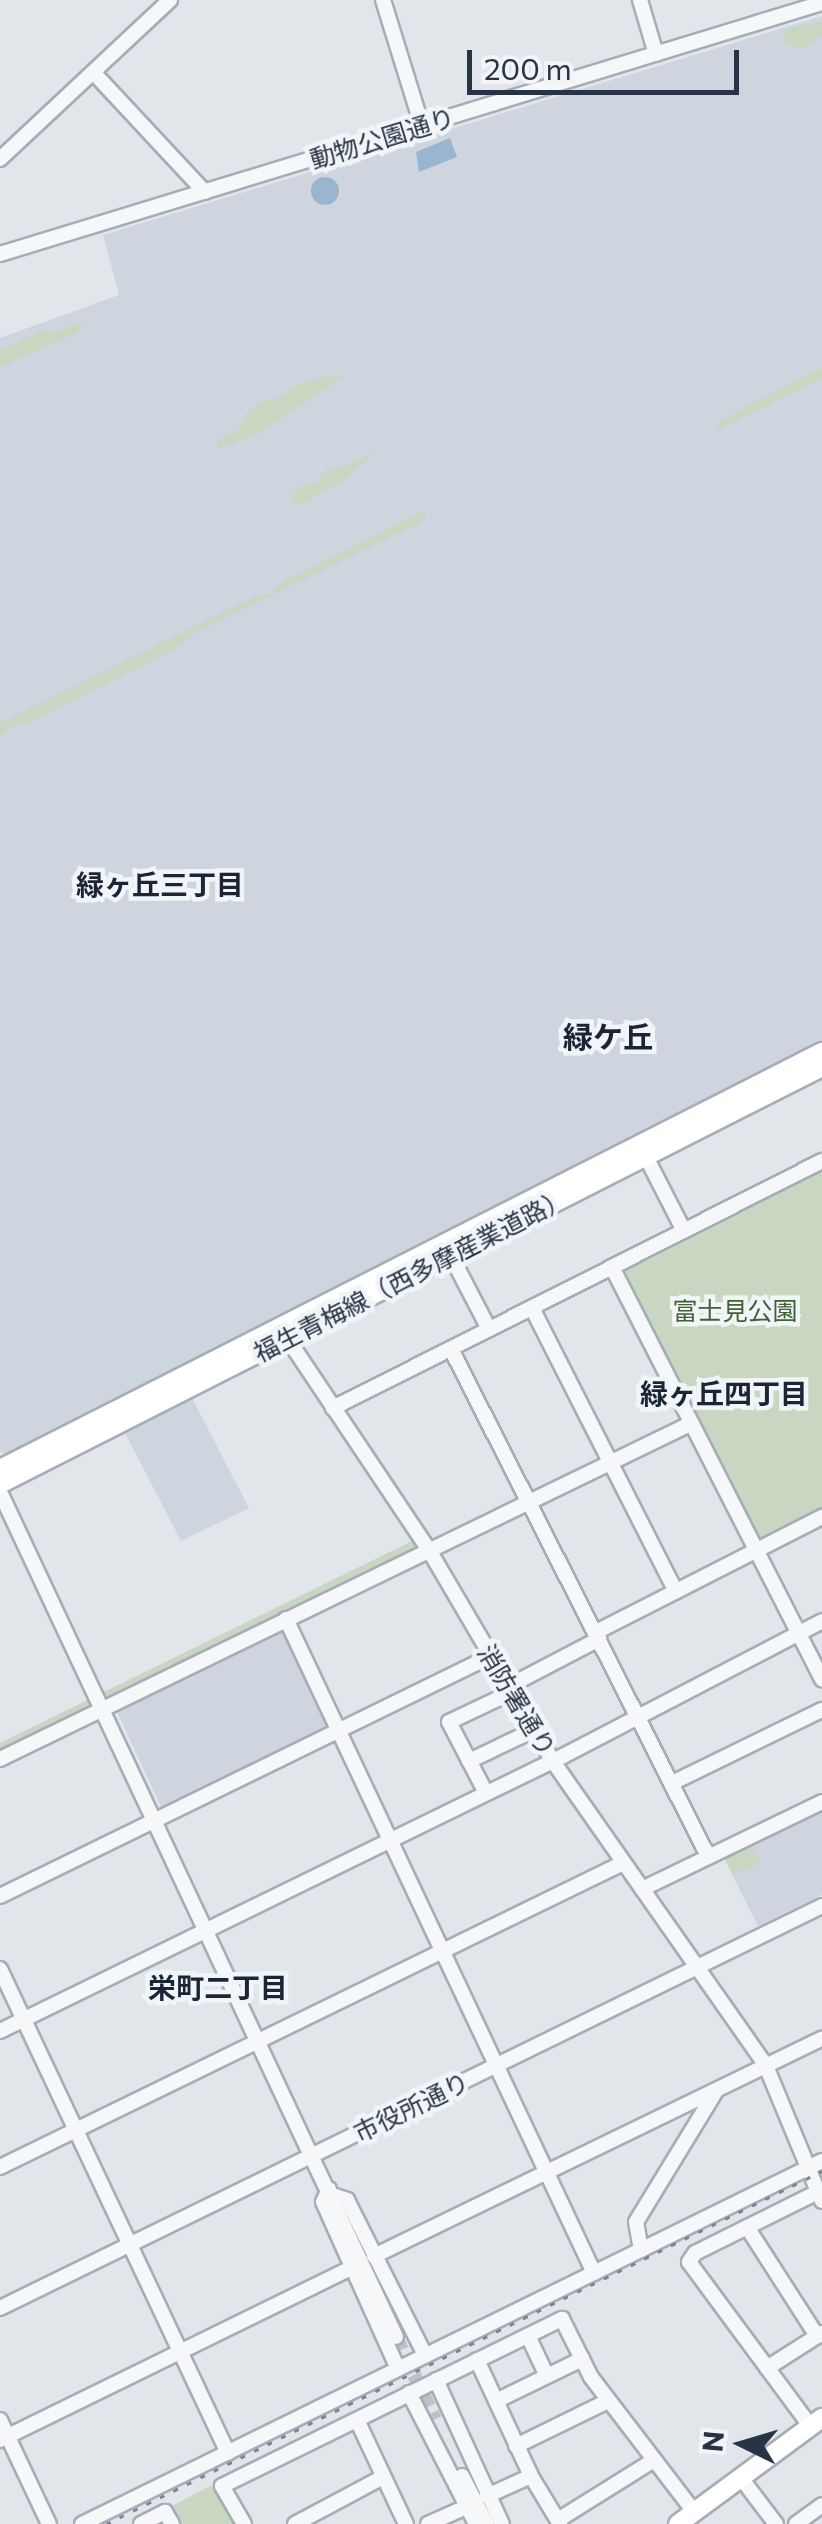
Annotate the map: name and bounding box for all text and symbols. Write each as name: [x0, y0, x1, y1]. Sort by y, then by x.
scale bar: [472, 30, 744, 92]
text: 200 m: [484, 49, 572, 86]
street label: 動物公園通り: [306, 102, 458, 174]
district label: 緑ヶ丘三丁目: [76, 867, 244, 901]
district label: 緑ケ丘: [563, 1018, 653, 1054]
street label: 福生青梅線（西多摩産業道路）: [248, 1182, 574, 1368]
park label: 富士見公園: [673, 1295, 797, 1325]
district label: 緑ヶ丘四丁目: [640, 1376, 808, 1410]
street label: 消防署通り: [472, 1639, 562, 1761]
district label: 栄町二丁目: [148, 1970, 288, 2004]
street label: 市役所通り: [348, 2066, 474, 2148]
north arrow: [692, 2394, 792, 2494]
text: N: [694, 2429, 730, 2453]

